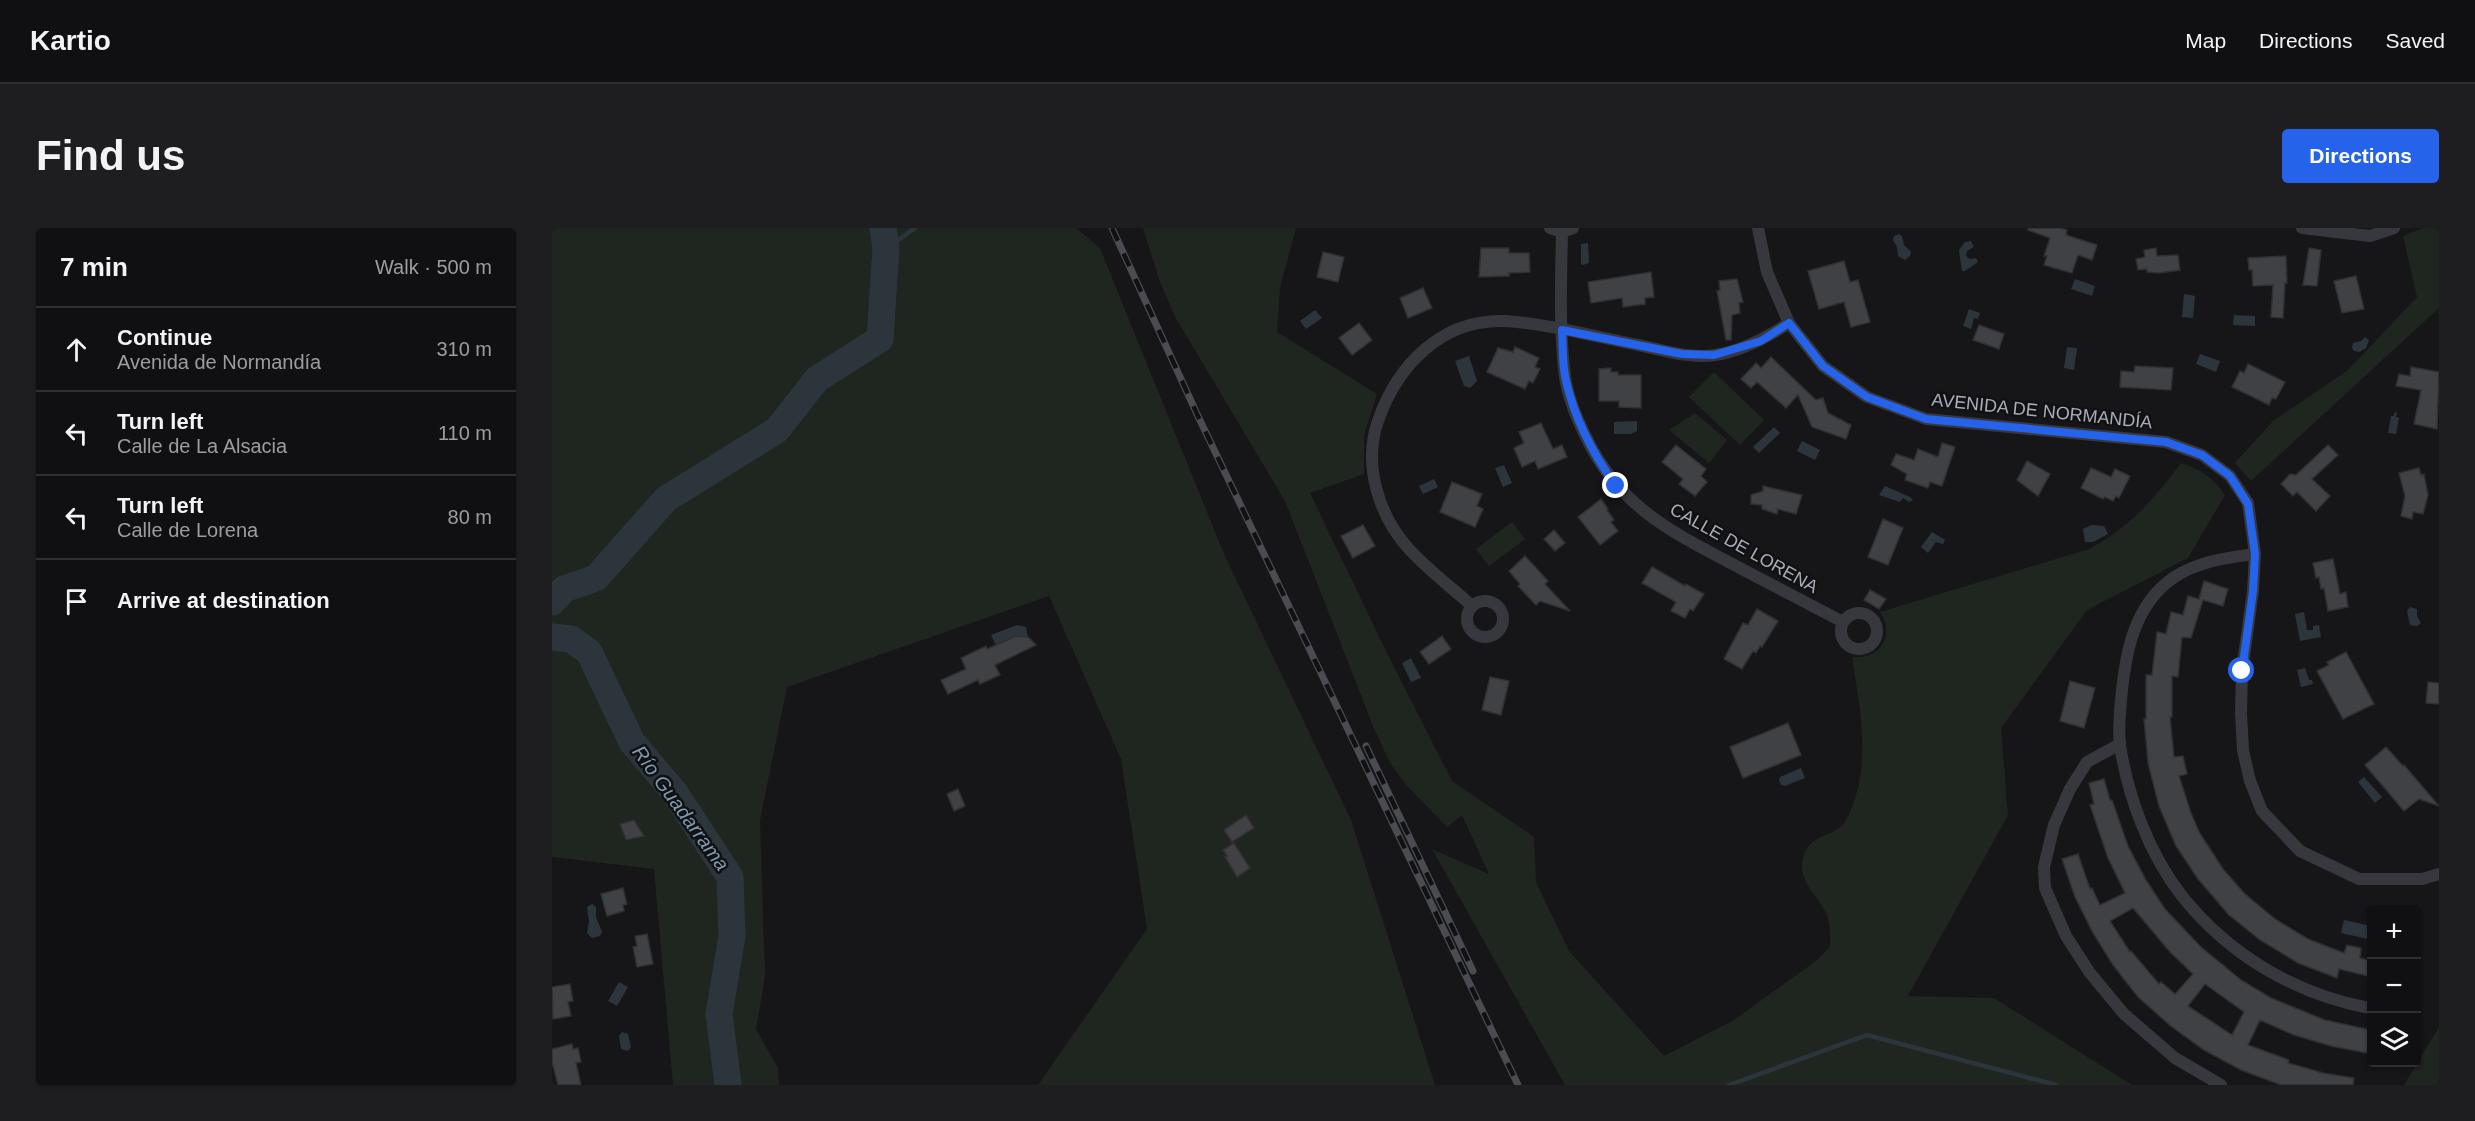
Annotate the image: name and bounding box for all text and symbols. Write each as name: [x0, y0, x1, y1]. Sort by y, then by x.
text: Kartio: [30, 25, 111, 56]
text: Map: [2185, 29, 2226, 52]
text: Directions: [2259, 29, 2352, 52]
text: Saved: [2385, 29, 2445, 52]
button: Directions: [2282, 129, 2439, 183]
text: Find us: [36, 132, 185, 179]
text: 7 min: [60, 252, 128, 282]
text: Walk · 500 m: [375, 256, 492, 278]
text: Continue: [117, 325, 212, 350]
icon: ahead: [60, 333, 93, 366]
text: 310 m: [436, 338, 492, 360]
text: Avenida de Normandía: [117, 351, 321, 373]
street label: AVENIDA DE NORMANDÍA: [1931, 389, 2153, 433]
text: Turn left: [117, 409, 203, 434]
icon: left: [60, 417, 93, 450]
text: 110 m: [438, 422, 492, 444]
text: Calle de La Alsacia: [117, 435, 287, 457]
route end: [1602, 472, 1628, 498]
text: Turn left: [117, 493, 203, 518]
street label: CALLE DE LORENA: [1667, 499, 1821, 597]
icon: left: [60, 501, 93, 534]
text: 80 m: [448, 506, 492, 528]
text: Calle de Lorena: [117, 519, 258, 541]
icon: arrive: [60, 585, 93, 618]
text: Arrive at destination: [117, 588, 330, 613]
route start: [2228, 657, 2254, 683]
water label: Río Guadarrama: [628, 741, 734, 875]
map controls: [2367, 905, 2421, 1067]
button: +: [2367, 905, 2421, 959]
button: −: [2367, 959, 2421, 1013]
button: layers: [2367, 1013, 2421, 1067]

